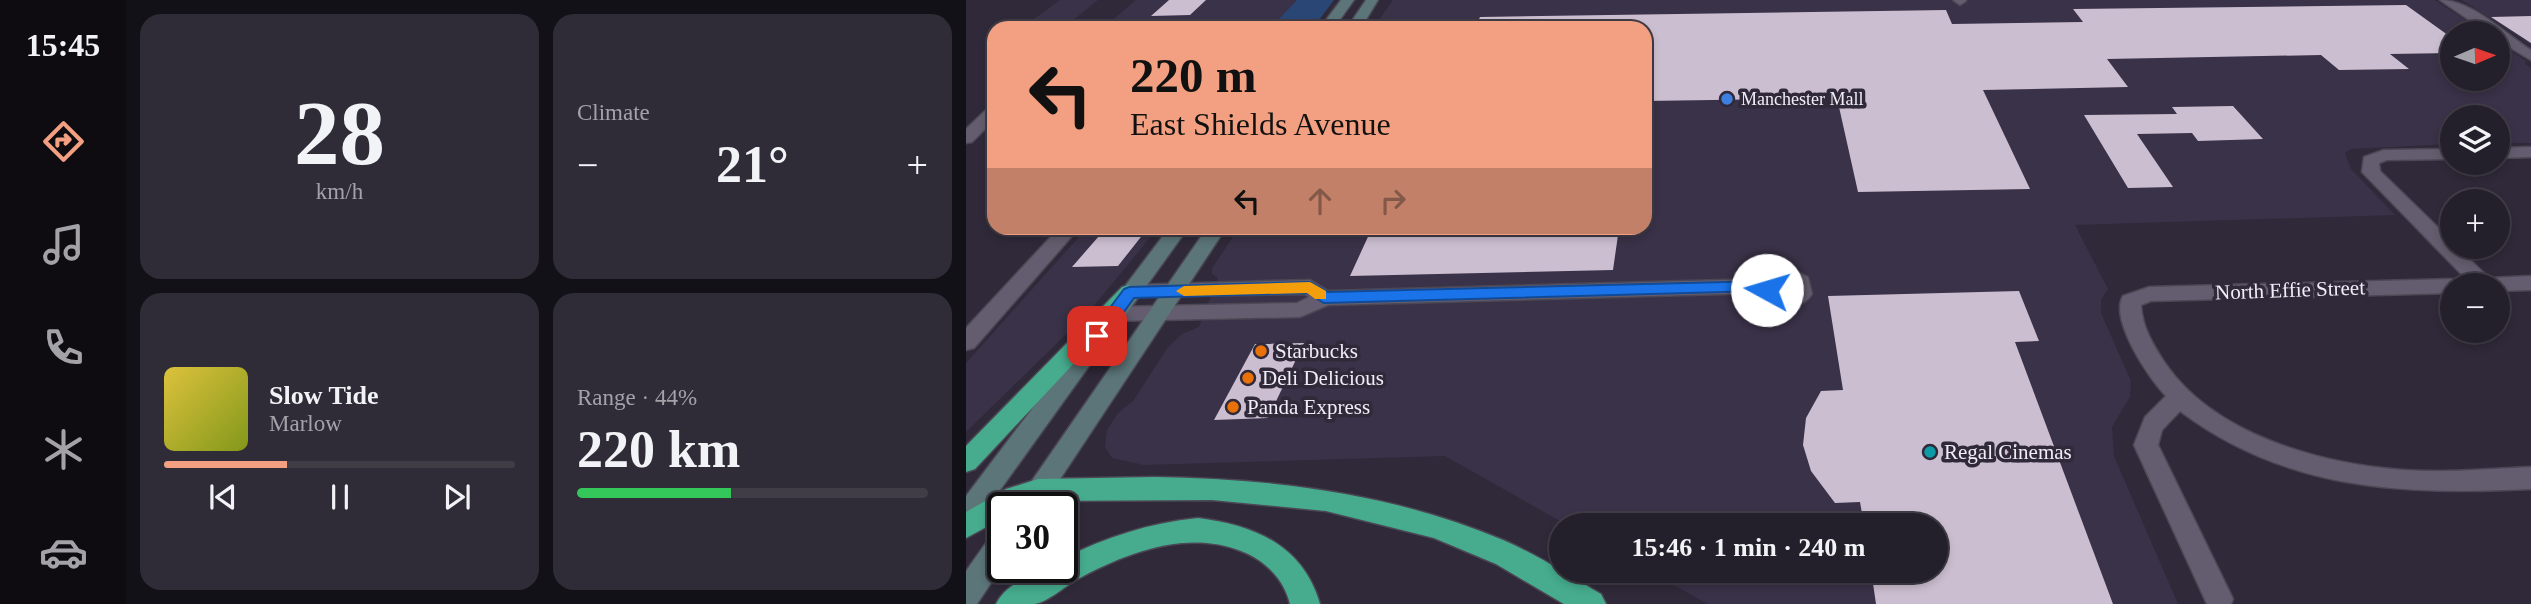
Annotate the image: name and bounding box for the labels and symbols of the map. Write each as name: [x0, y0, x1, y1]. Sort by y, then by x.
north arrow: [2440, 21, 2510, 91]
place label: Manchester Mall: [1741, 89, 1863, 109]
marker: Manchester Mall: [1719, 91, 1735, 107]
position arrow: [1730, 253, 1804, 327]
street label: North Effie Street: [2215, 275, 2366, 305]
pin: [1067, 306, 1127, 366]
place label: Starbucks: [1275, 339, 1358, 363]
marker: Starbucks: [1253, 343, 1269, 359]
place label: Deli Delicious: [1262, 366, 1384, 390]
marker: Deli Delicious: [1240, 370, 1256, 386]
place label: Panda Express: [1247, 395, 1370, 419]
marker: Panda Express: [1225, 399, 1241, 415]
place label: Regal Cinemas: [1944, 440, 2072, 464]
marker: Regal Cinemas: [1922, 444, 1938, 460]
speed limit sign: 30: [987, 492, 1078, 583]

